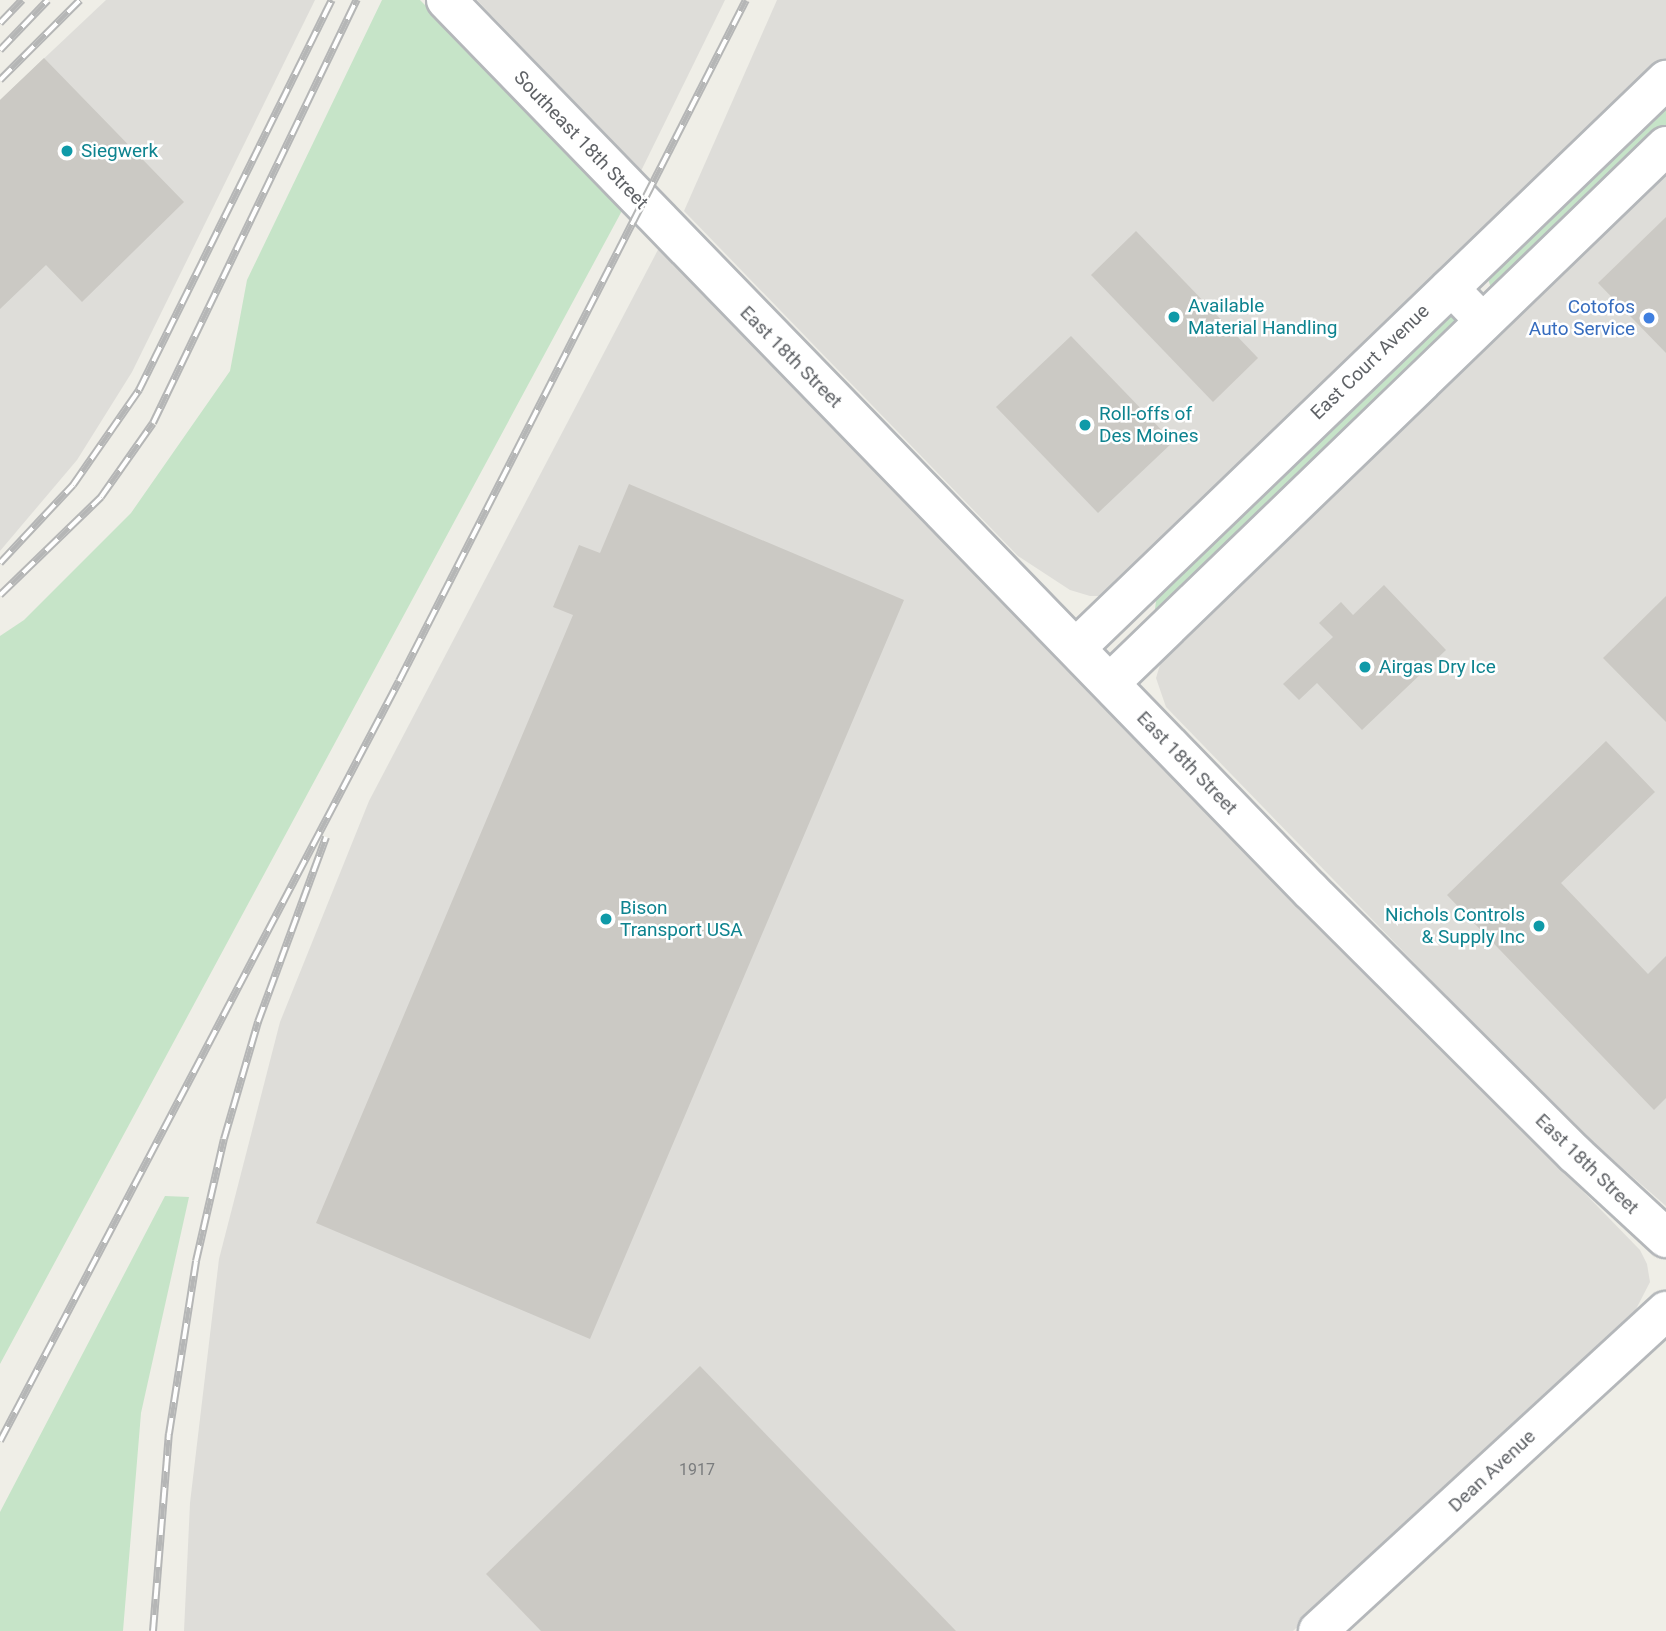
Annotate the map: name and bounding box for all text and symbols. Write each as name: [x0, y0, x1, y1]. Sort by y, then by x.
street label: Southeast 18th Street: [509, 66, 653, 214]
place label: Siegwerk: [81, 140, 158, 162]
marker: Siegwerk: [59, 143, 75, 159]
place label: Available Material Handling: [1188, 295, 1337, 339]
place label: Cotofos Auto Service: [1529, 296, 1635, 340]
street label: East Court Avenue: [1306, 300, 1434, 424]
street label: East 18th Street: [735, 301, 847, 413]
marker: Available Material Handling: [1166, 309, 1182, 325]
marker: Cotofos Auto Service: [1641, 310, 1657, 326]
place label: Roll-offs of Des Moines: [1099, 403, 1198, 447]
marker: Roll-offs of Des Moines: [1077, 417, 1093, 433]
place label: Airgas Dry Ice: [1379, 656, 1496, 678]
marker: Airgas Dry Ice: [1357, 659, 1373, 675]
street label: East 18th Street: [1132, 707, 1242, 819]
place label: Bison Transport USA: [620, 897, 743, 941]
place label: Nichols Controls & Supply Inc: [1385, 904, 1525, 948]
marker: Bison Transport USA: [598, 911, 614, 927]
marker: Nichols Controls & Supply Inc: [1531, 918, 1547, 934]
street label: East 18th Street: [1531, 1109, 1643, 1219]
street label: Dean Avenue: [1444, 1425, 1540, 1517]
house number: 1917: [679, 1460, 715, 1480]

